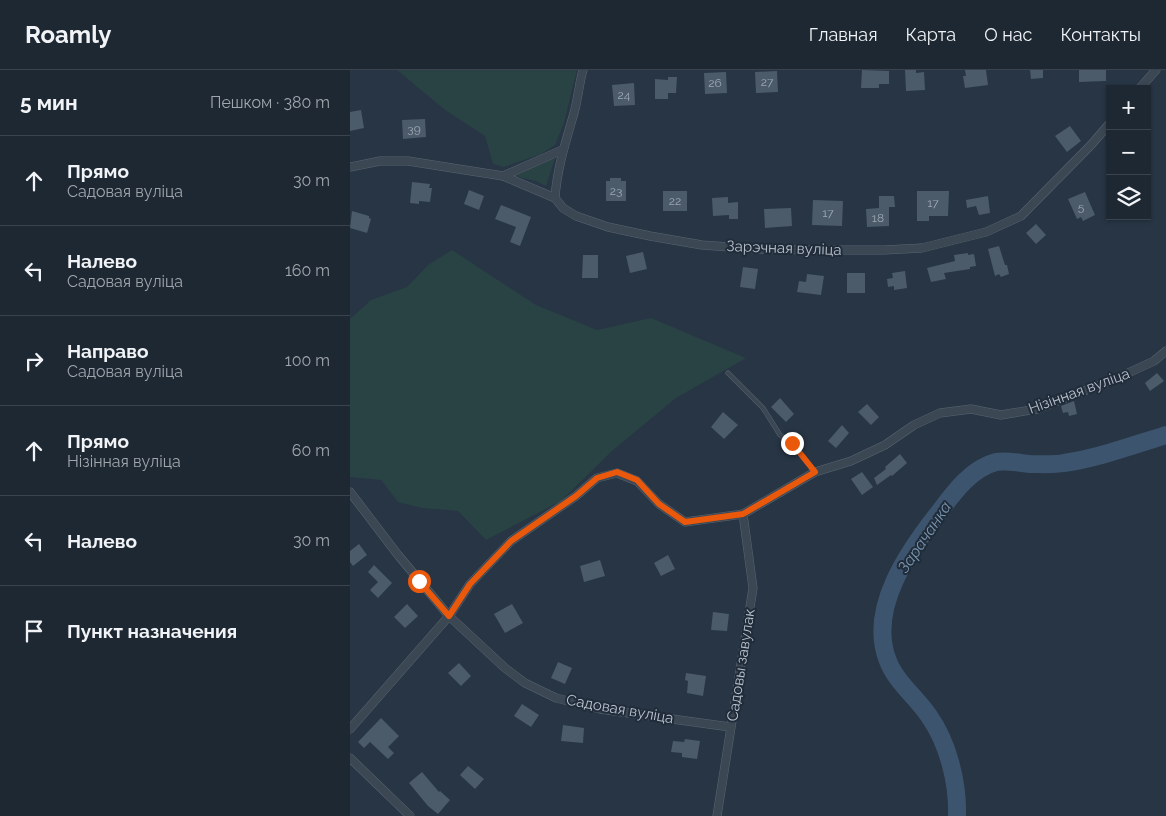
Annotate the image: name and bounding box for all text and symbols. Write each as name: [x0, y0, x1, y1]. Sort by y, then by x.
text: Roamly: [25, 20, 111, 49]
text: Главная: [809, 24, 877, 45]
text: Карта: [905, 24, 956, 45]
text: О нас: [984, 24, 1032, 45]
text: Контакты: [1060, 24, 1141, 45]
house number: 27: [761, 75, 774, 89]
house number: 26: [708, 76, 722, 90]
map controls: [1106, 85, 1151, 220]
button: +: [1106, 85, 1151, 130]
house number: 24: [618, 88, 631, 102]
text: 5 мин: [20, 90, 78, 115]
text: Пешком · 380 m: [210, 93, 330, 112]
house number: 39: [407, 122, 421, 136]
button: −: [1106, 130, 1151, 175]
text: Прямо: [67, 160, 129, 182]
icon: ahead: [20, 167, 48, 195]
text: 30 m: [293, 171, 330, 190]
button: layers: [1106, 175, 1151, 220]
text: Садовая вуліца: [67, 182, 183, 201]
house number: 23: [610, 184, 622, 198]
house number: 22: [669, 194, 681, 208]
house number: 17: [927, 196, 939, 210]
house number: 5: [1078, 200, 1085, 214]
house number: 17: [822, 206, 834, 220]
house number: 18: [872, 211, 884, 225]
street label: Зарэчная вуліца: [726, 237, 842, 259]
text: Налево: [67, 250, 137, 272]
icon: left: [20, 257, 48, 285]
text: 160 m: [285, 261, 330, 280]
text: Садовая вуліца: [67, 272, 183, 291]
text: Направо: [67, 340, 148, 362]
icon: right: [20, 347, 48, 375]
text: 100 m: [285, 351, 330, 370]
text: Садовая вуліца: [67, 362, 183, 381]
street label: Нізінная вуліца: [1026, 364, 1132, 418]
text: Прямо: [67, 430, 129, 452]
route end: [781, 432, 804, 455]
icon: ahead: [20, 437, 48, 465]
text: 60 m: [292, 441, 330, 460]
text: Нізінная вуліца: [67, 452, 181, 471]
water label: Зарачанка: [894, 498, 955, 577]
icon: left: [20, 527, 48, 555]
text: Налево: [67, 530, 137, 552]
text: 30 m: [293, 531, 330, 550]
route start: [408, 570, 431, 593]
street label: Садовы завулак: [723, 607, 759, 723]
icon: arrive: [20, 617, 48, 645]
text: Пункт назначения: [67, 620, 237, 642]
street label: Садовая вуліца: [565, 691, 675, 727]

